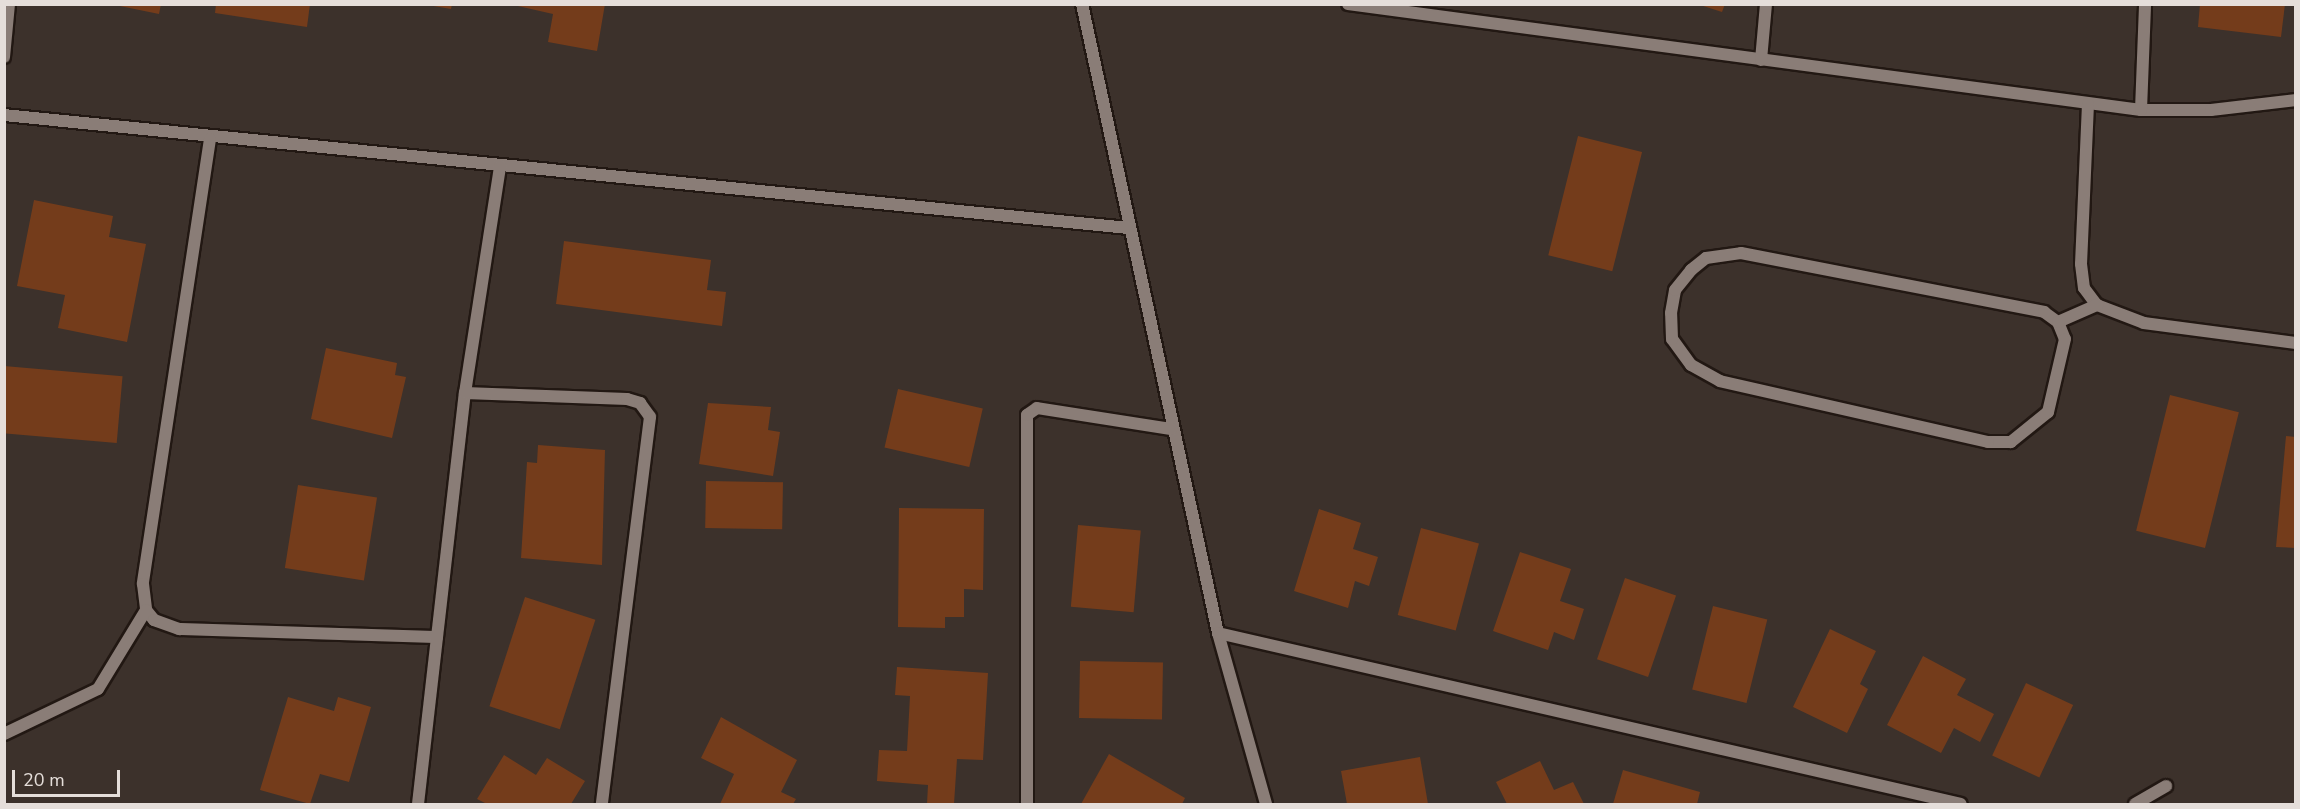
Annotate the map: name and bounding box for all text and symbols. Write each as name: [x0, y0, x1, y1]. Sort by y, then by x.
scale bar: [15, 758, 123, 796]
text: 20 m: [23, 768, 65, 792]

